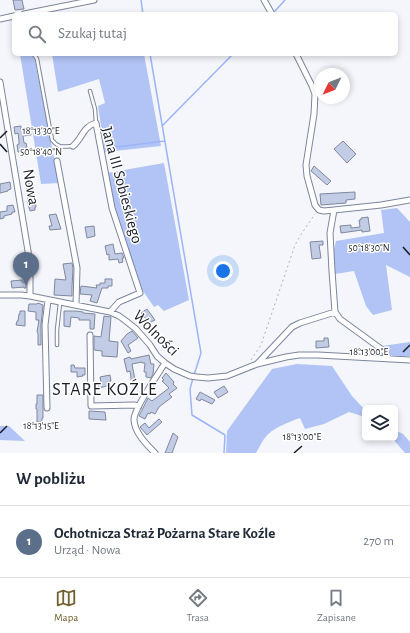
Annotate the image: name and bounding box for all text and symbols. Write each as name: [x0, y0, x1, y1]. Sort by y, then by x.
search box: [12, 12, 398, 56]
icon: search: [26, 23, 48, 45]
text: Szukaj tutaj: [58, 26, 127, 41]
north arrow: [314, 68, 350, 104]
street label: Jana III Sobieskiego: [99, 125, 145, 245]
text: 18°13'30"E: [22, 126, 60, 136]
text: 50°18'40"N: [20, 147, 62, 157]
street label: Nowa: [20, 168, 42, 206]
text: 50°18'30"N: [348, 243, 390, 253]
pin: 1: [13, 252, 39, 285]
your location: [213, 261, 233, 281]
street label: Wolności: [130, 307, 182, 359]
text: 18°13'00"E: [350, 347, 388, 357]
district label: STARE KOŹLE: [52, 378, 158, 399]
map controls: [362, 405, 398, 441]
button: layers: [362, 405, 398, 441]
text: 18°13'15"E: [23, 421, 59, 431]
text: 18°13'00"E: [283, 432, 321, 442]
text: W pobliżu: [16, 470, 85, 487]
text: Ochotnicza Straż Pożarna Stare Koźle: [54, 526, 275, 541]
text: 1: [27, 535, 31, 548]
text: 270 m: [363, 535, 394, 548]
text: Urząd · Nowa: [54, 544, 121, 557]
tab: Mapa: [54, 587, 78, 624]
tab: Trasa: [187, 587, 209, 624]
tab: Zapisane: [317, 587, 356, 624]

